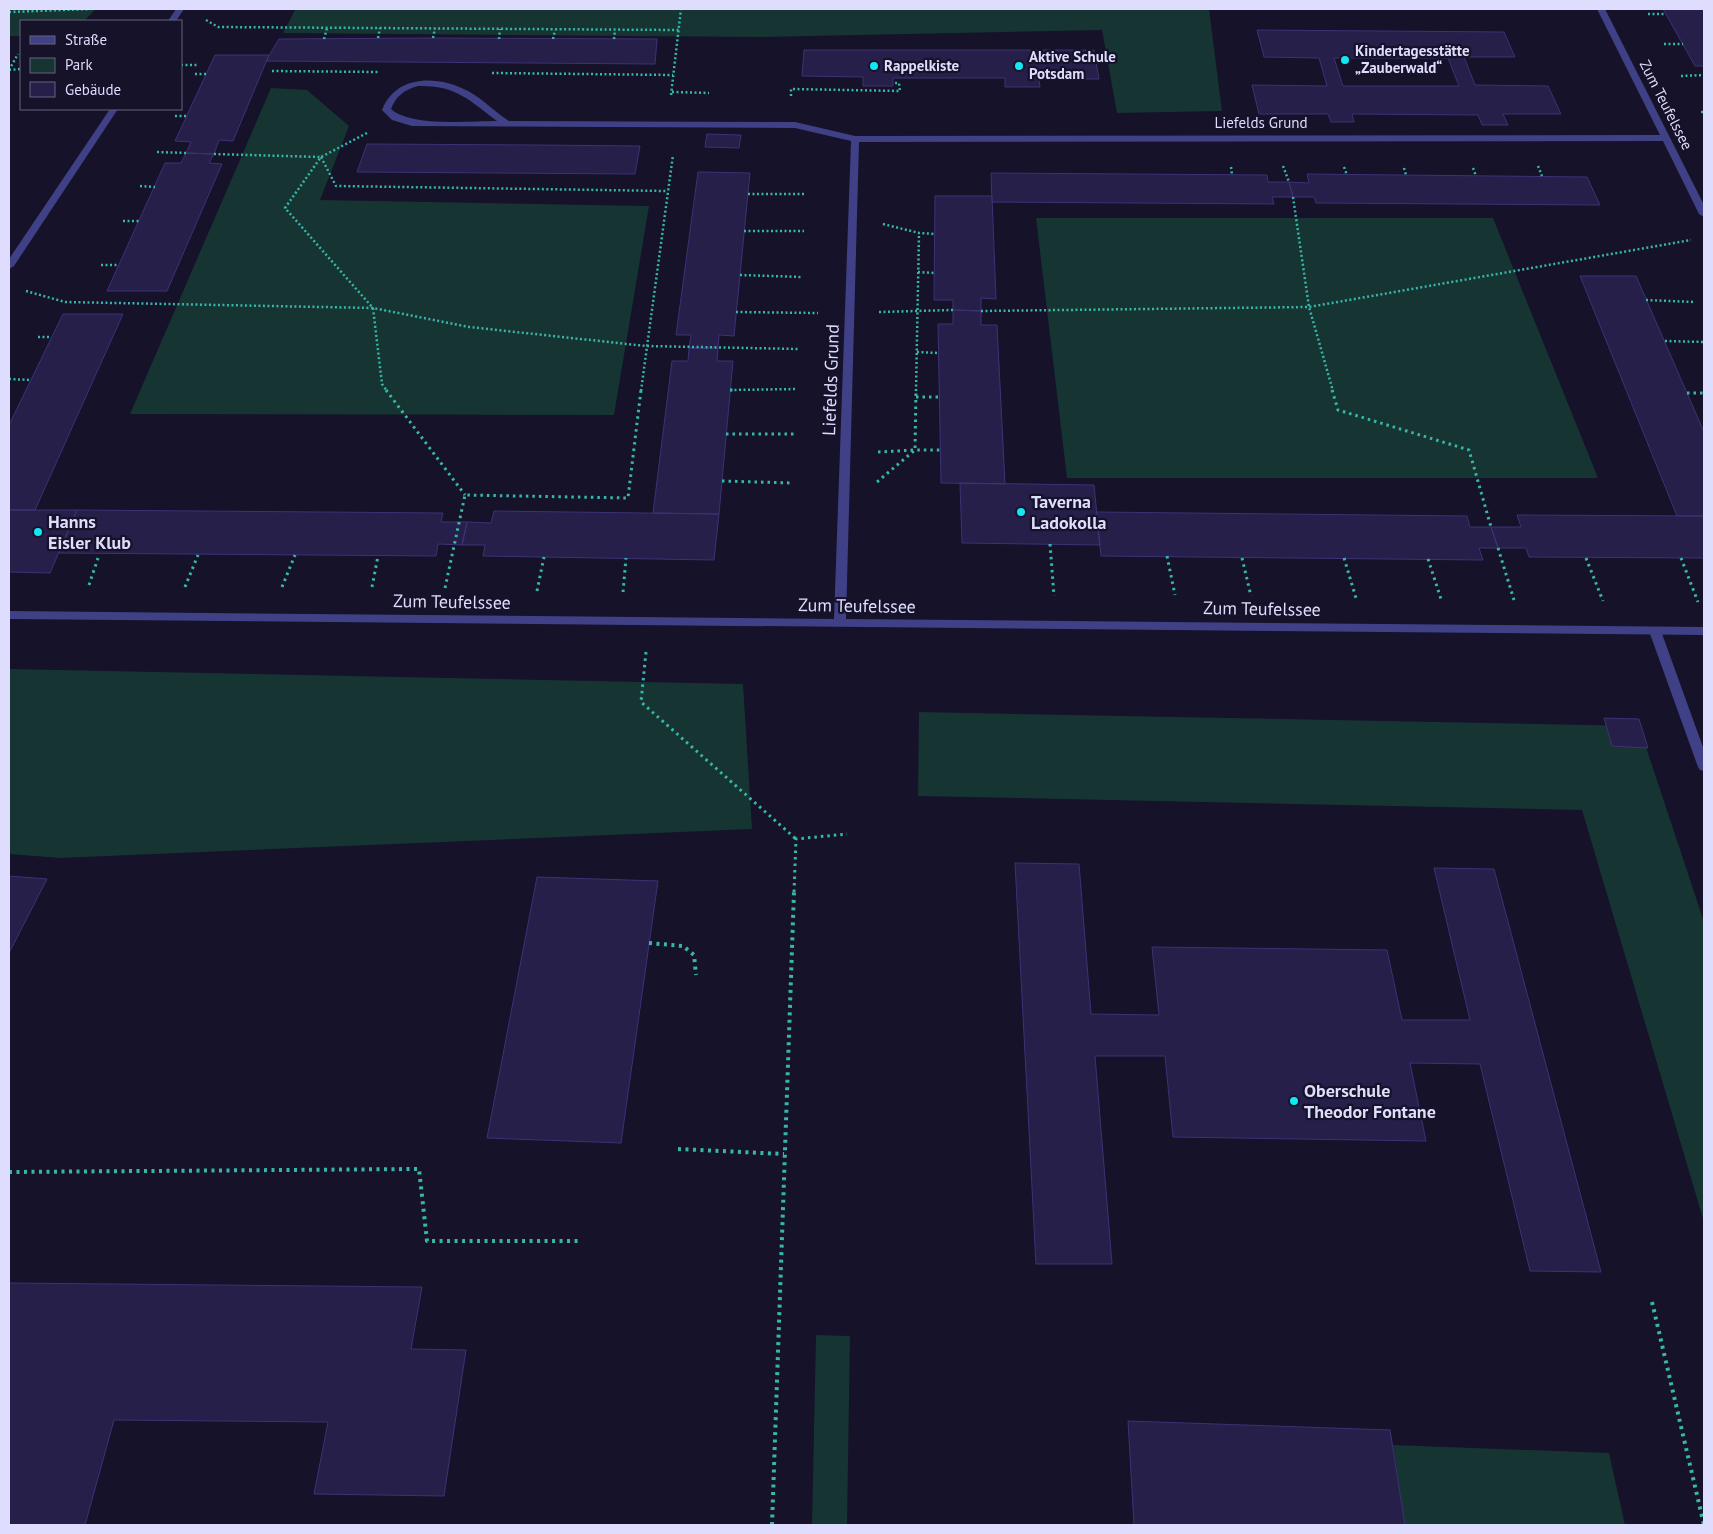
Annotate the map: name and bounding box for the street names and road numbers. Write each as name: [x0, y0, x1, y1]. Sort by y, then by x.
street label: Zum Teufelssee: [1636, 57, 1697, 153]
street label: Liefelds Grund: [1214, 113, 1308, 132]
street label: Liefelds Grund: [817, 324, 844, 436]
street label: Zum Teufelssee: [393, 589, 511, 614]
street label: Zum Teufelssee: [798, 593, 916, 618]
street label: Zum Teufelssee: [1203, 596, 1321, 621]

